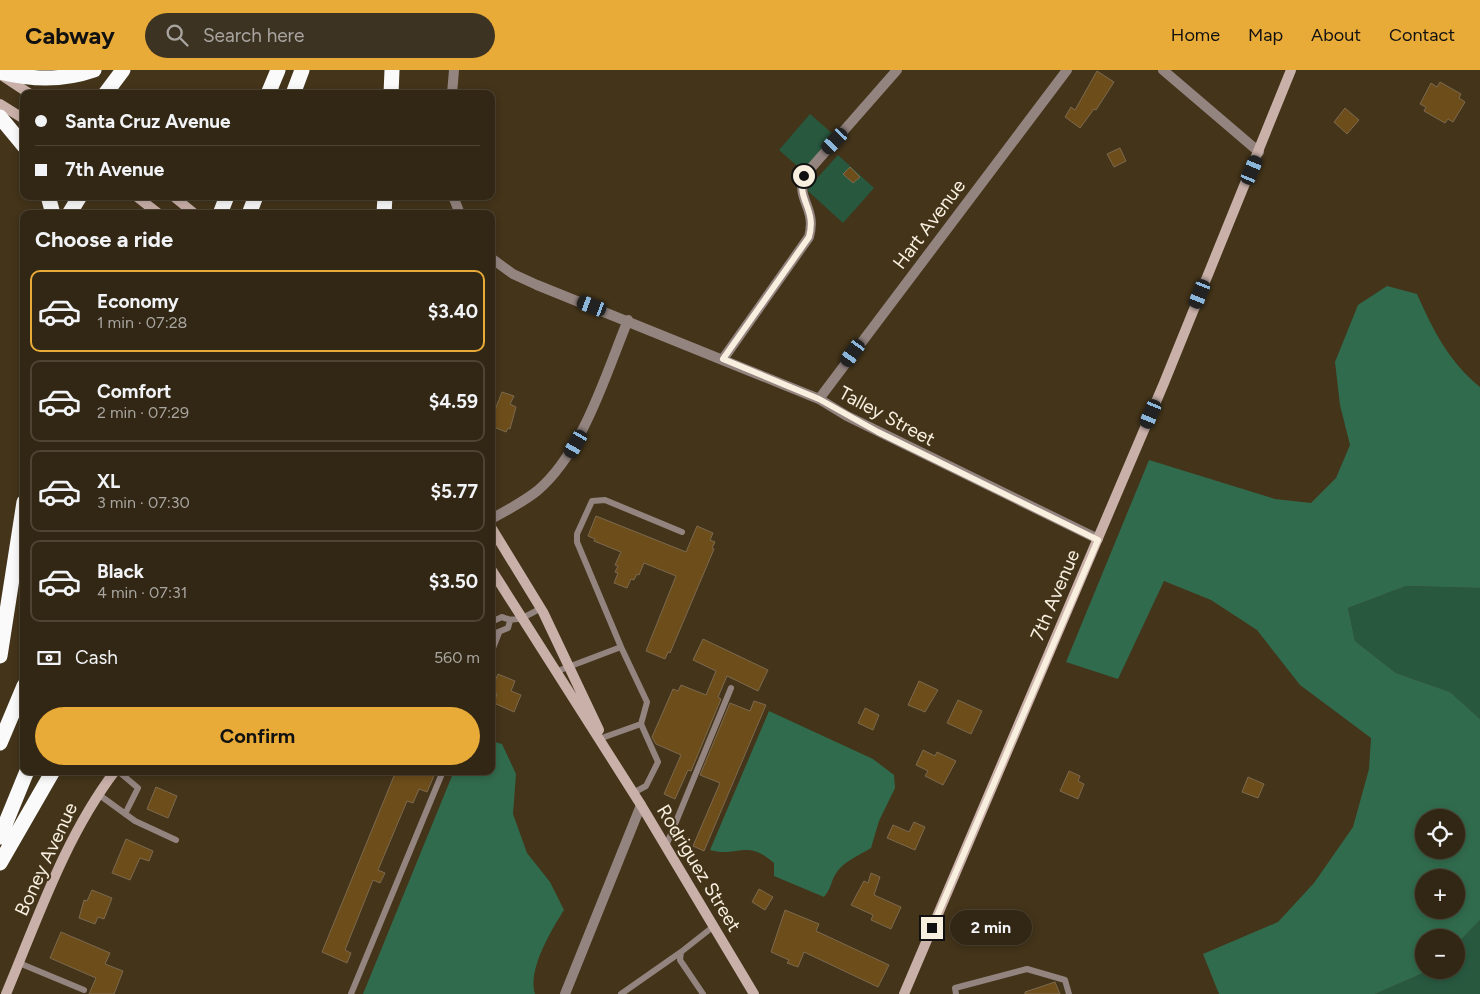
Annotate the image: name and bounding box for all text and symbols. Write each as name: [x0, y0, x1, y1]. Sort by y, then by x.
search box: [145, 13, 495, 58]
text: Cabway: [25, 21, 115, 50]
icon: search: [163, 21, 191, 49]
text: Search here: [203, 24, 304, 47]
text: Home: [1171, 24, 1220, 46]
text: Map: [1248, 24, 1283, 46]
text: About: [1311, 24, 1361, 46]
text: Contact: [1389, 24, 1455, 46]
text: Santa Cruz Avenue: [65, 110, 231, 133]
car: [819, 125, 850, 157]
car: [1239, 153, 1264, 187]
text: 7th Avenue: [65, 158, 164, 181]
route start: [793, 165, 815, 187]
street label: Hart Avenue: [888, 175, 970, 273]
text: Choose a ride: [35, 226, 173, 253]
car: [1187, 277, 1212, 311]
icon: car: [37, 289, 82, 334]
text: Economy: [97, 290, 179, 313]
car: [575, 294, 608, 318]
text: $3.40: [428, 300, 478, 323]
text: 1 min · 07:28: [97, 313, 187, 332]
car: [838, 336, 867, 370]
icon: car: [37, 379, 82, 424]
text: Comfort: [97, 380, 172, 403]
street label: Talley Street: [835, 381, 939, 451]
text: $4.59: [429, 390, 478, 413]
car: [1138, 397, 1163, 431]
text: 2 min · 07:29: [97, 403, 189, 422]
car: [562, 427, 589, 461]
icon: car: [37, 469, 82, 514]
text: XL: [97, 470, 120, 493]
text: $5.77: [431, 480, 478, 503]
text: 3 min · 07:30: [97, 493, 190, 512]
street label: 7th Avenue: [1025, 546, 1085, 644]
icon: car: [37, 559, 82, 604]
text: Black: [97, 560, 144, 583]
text: $3.50: [429, 570, 478, 593]
text: 4 min · 07:31: [97, 583, 187, 602]
icon: cash: [35, 644, 63, 672]
text: Cash: [75, 646, 118, 669]
text: 560 m: [434, 648, 480, 667]
button: Confirm: [35, 707, 480, 765]
street label: Boney Avenue: [10, 799, 82, 919]
street label: Rodriguez Street: [652, 800, 746, 936]
map controls: [1415, 809, 1465, 979]
button: locate: [1415, 809, 1465, 859]
button: +: [1415, 869, 1465, 919]
callout: 2 min: [950, 910, 1032, 946]
route end: [921, 917, 943, 939]
text: 2 min: [971, 918, 1011, 937]
button: −: [1415, 929, 1465, 979]

